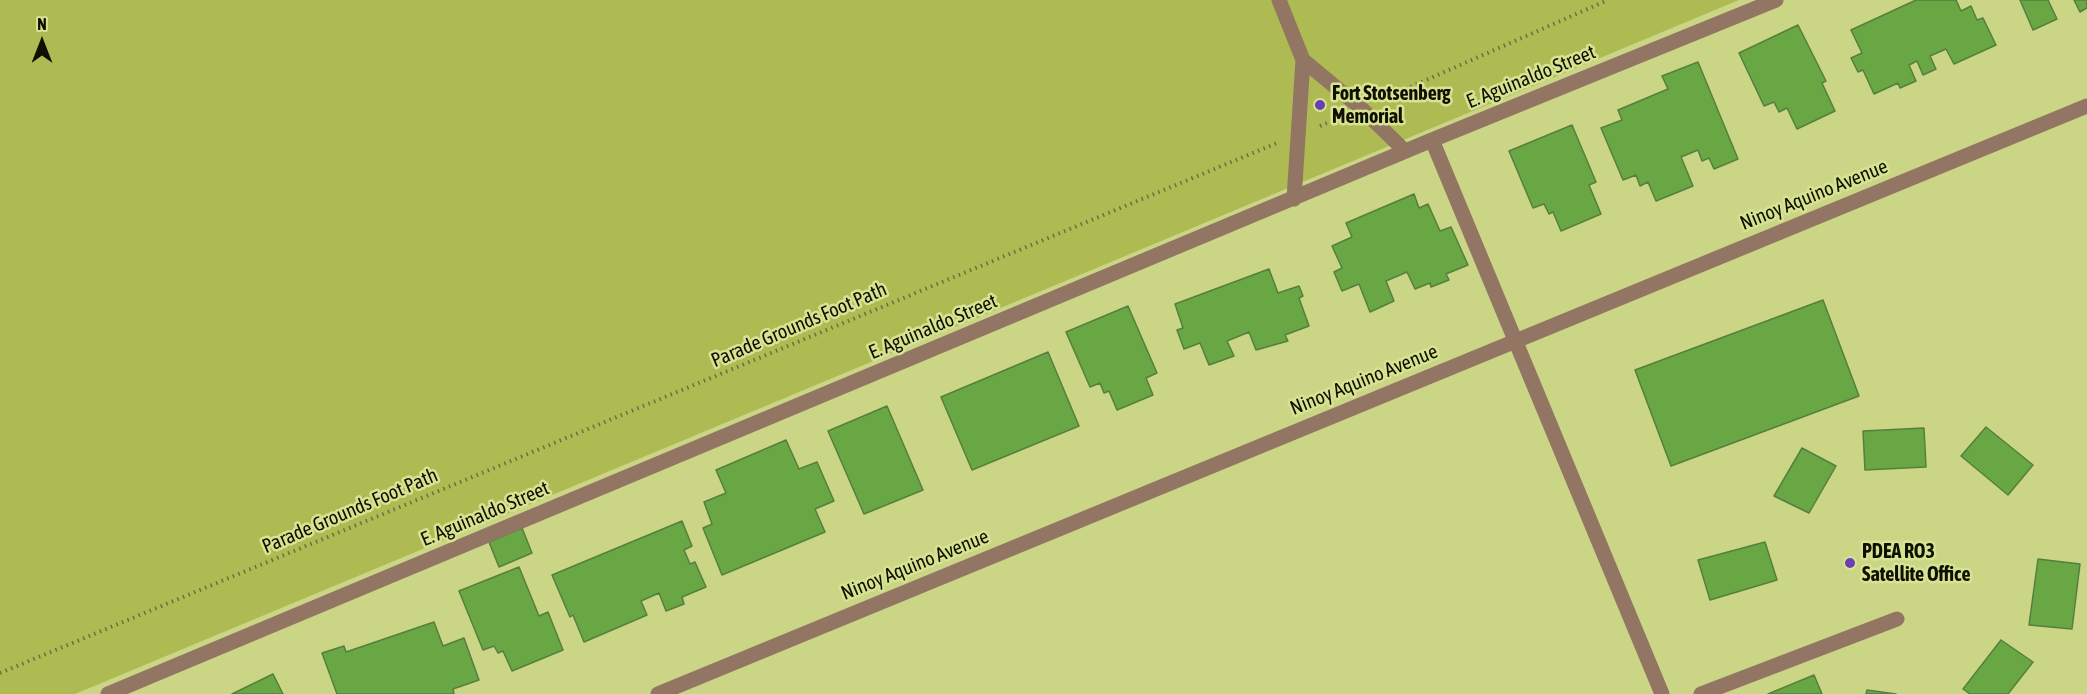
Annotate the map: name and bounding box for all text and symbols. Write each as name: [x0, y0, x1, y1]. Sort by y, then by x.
north arrow: [12, 12, 72, 72]
text: N: [37, 15, 47, 33]
street label: E. Aguinaldo Street: [1463, 40, 1599, 114]
place label: Fort Stotsenberg Memorial: [1332, 82, 1451, 129]
marker: Fort Stotsenberg Memorial: [1313, 98, 1327, 112]
street label: Ninoy Aquino Avenue: [1737, 154, 1891, 236]
street label: Parade Grounds Foot Path: [708, 277, 890, 373]
street label: E. Aguinaldo Street: [865, 289, 1001, 365]
street label: Ninoy Aquino Avenue: [1287, 339, 1441, 421]
street label: Parade Grounds Foot Path: [259, 463, 441, 559]
street label: E. Aguinaldo Street: [417, 476, 553, 552]
street label: Ninoy Aquino Avenue: [838, 524, 992, 606]
place label: PDEA RO3 Satellite Office: [1862, 540, 1971, 587]
marker: PDEA RO3 Satellite Office: [1843, 556, 1857, 570]

